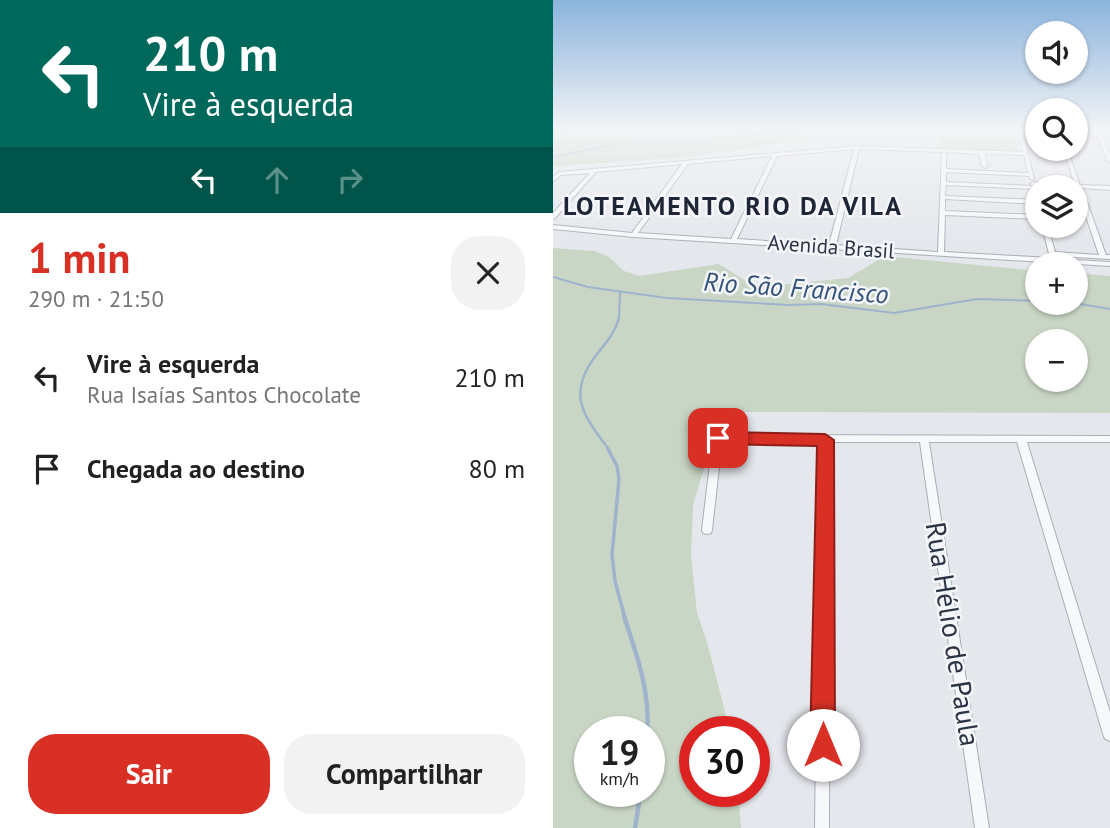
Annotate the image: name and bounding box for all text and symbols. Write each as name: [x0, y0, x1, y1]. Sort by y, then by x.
text: 210 m: [143, 21, 278, 85]
map controls: [1025, 21, 1088, 392]
button: sound: [1025, 21, 1088, 84]
icon: left: [28, 28, 119, 119]
text: Vire à esquerda: [143, 83, 354, 125]
button: search: [1025, 98, 1088, 161]
icon: left: [185, 161, 223, 199]
icon: ahead: [258, 161, 296, 199]
icon: right: [331, 161, 369, 199]
button: layers: [1025, 175, 1088, 238]
district label: LOTEAMENTO RIO DA VILA: [563, 189, 903, 222]
street label: Avenida Brasil: [767, 229, 895, 264]
text: 1 min: [28, 230, 130, 285]
button: close: [451, 236, 525, 310]
button: +: [1025, 252, 1088, 315]
water label: Rio São Francisco: [702, 265, 890, 310]
text: 290 m · 21:50: [28, 284, 164, 313]
button: −: [1025, 329, 1088, 392]
text: Vire à esquerda: [87, 347, 259, 380]
icon: left: [28, 359, 66, 397]
text: 210 m: [454, 361, 525, 394]
text: Rua Isaías Santos Chocolate: [87, 380, 361, 409]
pin: [688, 408, 748, 468]
icon: arrive: [699, 419, 737, 457]
icon: arrive: [28, 450, 66, 488]
text: Chegada ao destino: [87, 452, 305, 485]
text: 80 m: [469, 452, 525, 485]
street label: Rua Hélio de Paula: [918, 519, 989, 749]
position arrow: [786, 708, 860, 782]
speed limit sign: 30: [679, 716, 770, 807]
text: 19: [600, 729, 639, 775]
button: Sair: [28, 734, 270, 814]
button: Compartilhar: [284, 734, 525, 814]
text: km/h: [600, 767, 639, 790]

